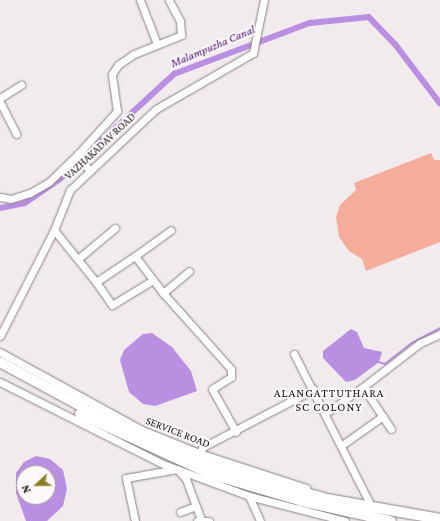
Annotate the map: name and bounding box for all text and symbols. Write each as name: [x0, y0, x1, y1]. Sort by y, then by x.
water label: Malampuzha Canal: [169, 23, 257, 71]
street label: VAZHAKADAV ROAD: [62, 110, 138, 182]
district label: ALANGATTUTHARA SC COLONY: [274, 387, 384, 415]
street label: SERVICE ROAD: [144, 414, 212, 450]
north arrow: [16, 465, 56, 505]
text: N: [19, 483, 33, 495]

